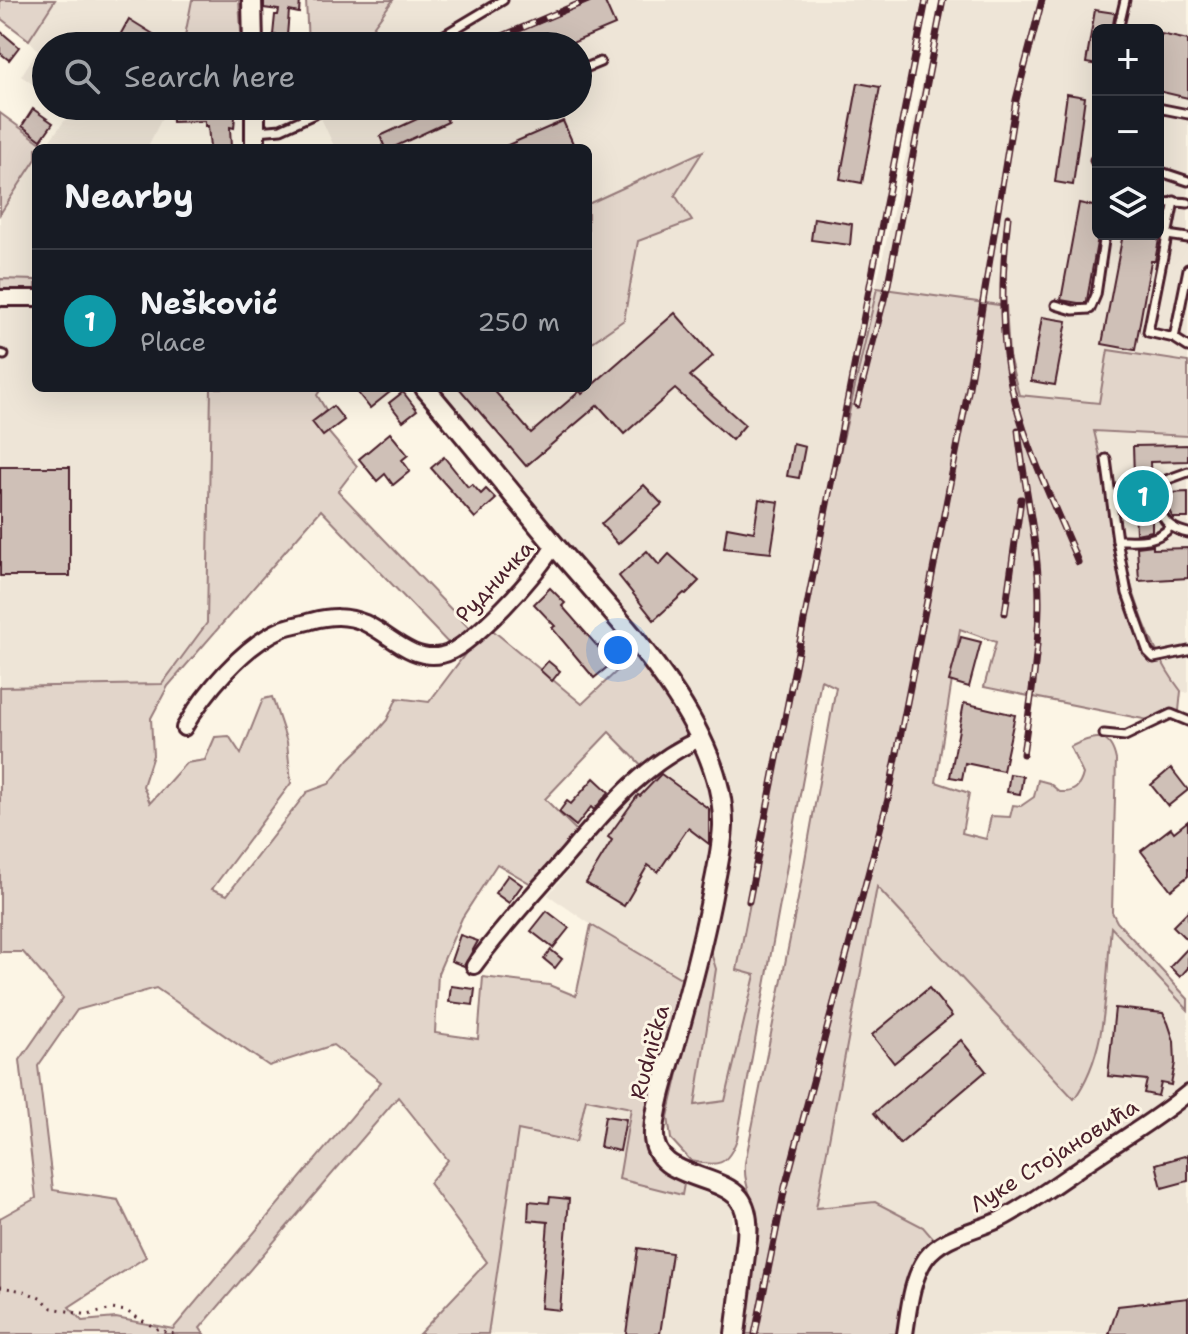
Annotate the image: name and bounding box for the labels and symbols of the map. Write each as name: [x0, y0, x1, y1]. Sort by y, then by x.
pin: 1: [1117, 466, 1169, 526]
street label: Рудничка: [449, 534, 540, 629]
your location: [598, 630, 638, 670]
street label: Rudnička: [623, 1001, 676, 1103]
street label: Луке Стојановића: [965, 1092, 1144, 1219]

